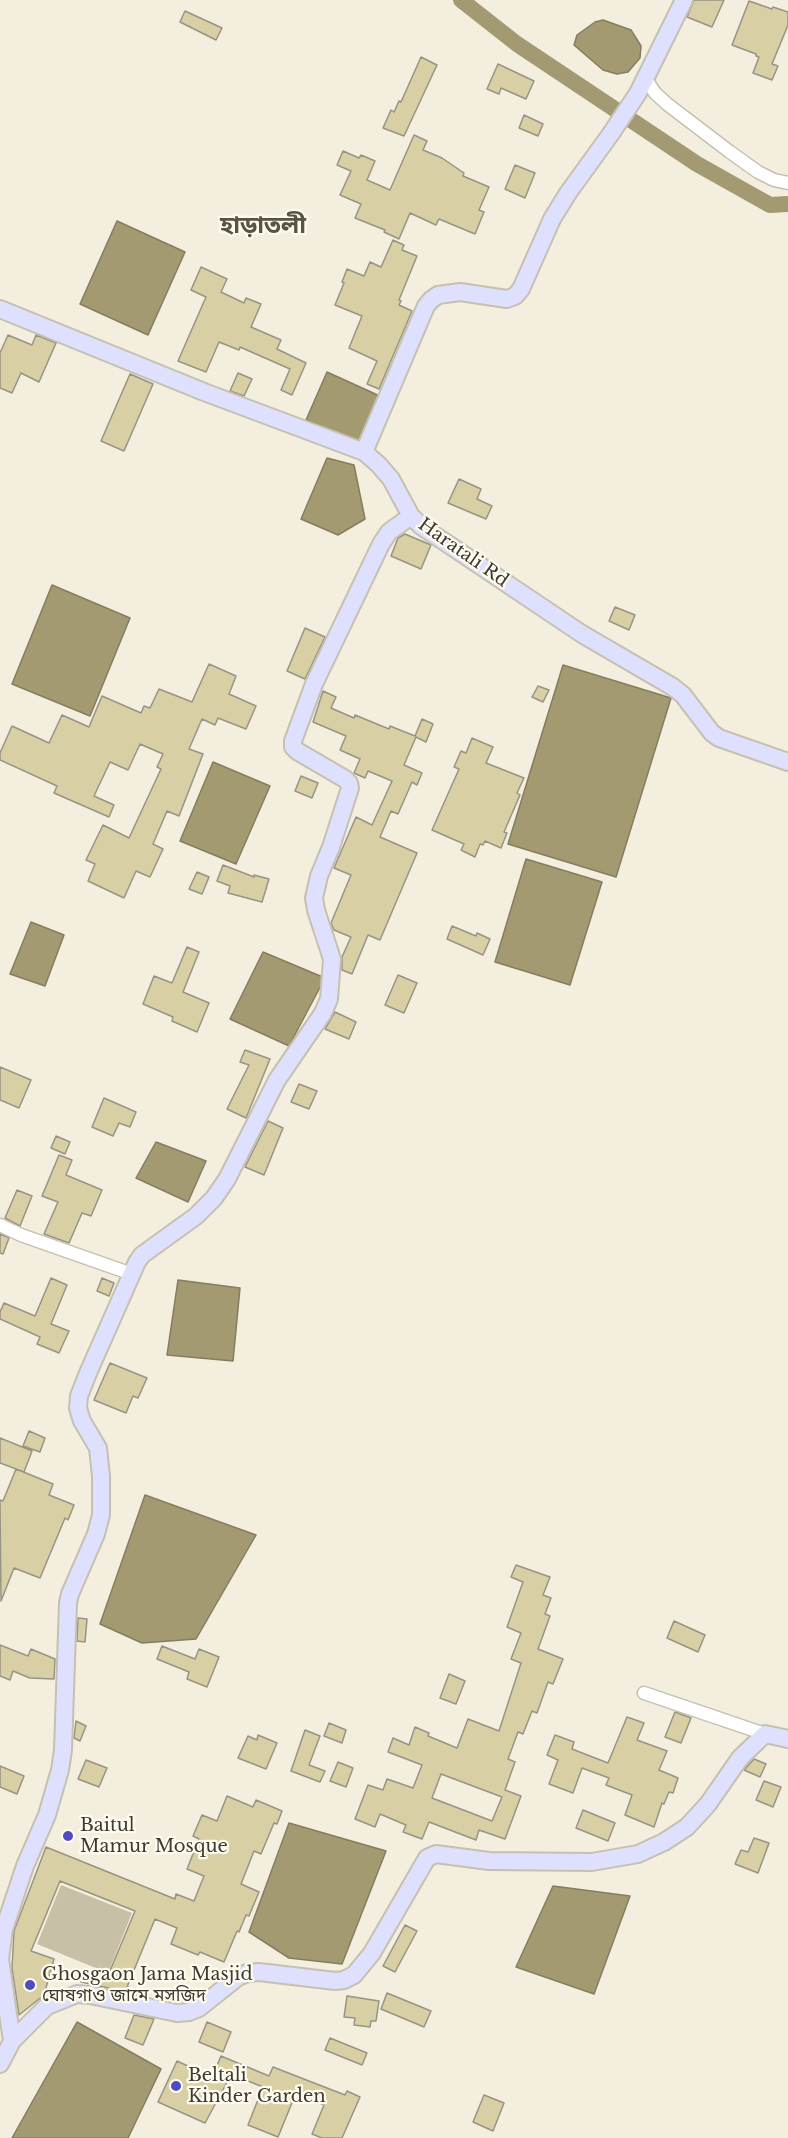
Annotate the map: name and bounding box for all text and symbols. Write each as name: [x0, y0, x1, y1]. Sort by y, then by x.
district label: হাড়াতলী: [220, 212, 306, 240]
street label: Haratali Rd: [414, 514, 512, 592]
place label: Baitul Mamur Mosque: [80, 1815, 228, 1858]
marker: Baitul Mamur Mosque: [61, 1829, 75, 1843]
place label: Ghosgaon Jama Masjid ঘোষগাও জামে মসজিদ: [42, 1964, 253, 2006]
marker: Ghosgaon Jama Masjid ঘোষগাও জামে মসজিদ: [23, 1978, 37, 1992]
place label: Beltali Kinder Garden: [188, 2065, 326, 2108]
marker: Beltali Kinder Garden: [169, 2079, 183, 2093]

